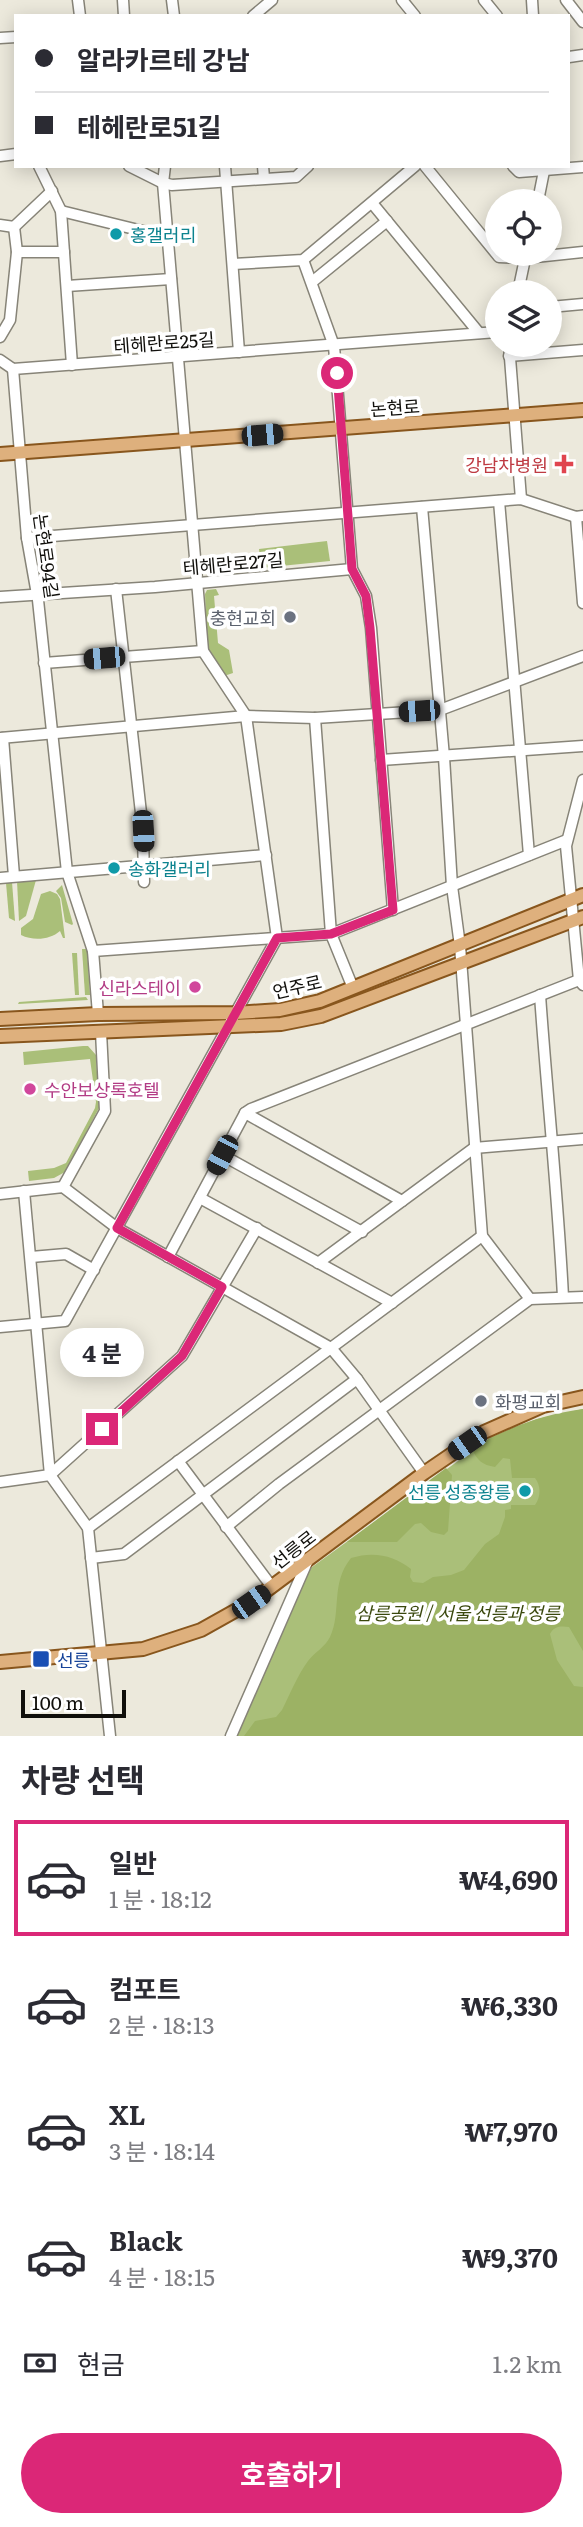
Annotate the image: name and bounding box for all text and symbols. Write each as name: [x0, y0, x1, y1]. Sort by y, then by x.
text: 알라카르테 강남: [77, 39, 250, 78]
text: 테헤란로51길: [77, 106, 222, 145]
map controls: [485, 189, 562, 357]
button: locate: [485, 189, 562, 266]
place label: 홍갤러리: [130, 221, 196, 248]
marker: 홍갤러리: [108, 226, 124, 242]
button: layers: [485, 280, 562, 357]
street label: 테헤란로25길: [113, 325, 215, 359]
route start: [321, 357, 353, 389]
street label: 논현로: [369, 392, 421, 422]
car: [241, 423, 284, 447]
place label: 강남차병원: [465, 451, 548, 478]
marker: 강남차병원: [554, 454, 574, 474]
street label: 논현로94길: [28, 512, 66, 600]
street label: 테헤란로27길: [182, 545, 284, 581]
place label: 충현교회: [210, 604, 276, 631]
marker: 충현교회: [282, 609, 298, 625]
car: [83, 646, 126, 670]
car: [398, 699, 441, 723]
car: [132, 809, 155, 853]
place label: 송화갤러리: [128, 855, 211, 882]
marker: 송화갤러리: [106, 860, 122, 876]
street label: 언주로: [270, 967, 324, 1005]
place label: 신라스테이: [98, 974, 181, 1001]
marker: 신라스테이: [187, 979, 203, 995]
place label: 수안보상록호텔: [44, 1076, 160, 1103]
marker: 수안보상록호텔: [22, 1081, 38, 1097]
car: [203, 1132, 242, 1178]
callout: 4 분: [60, 1328, 144, 1376]
text: 4 분: [82, 1335, 122, 1369]
place label: 화평교회: [495, 1388, 561, 1415]
marker: 화평교회: [473, 1393, 489, 1409]
route end: [86, 1413, 118, 1445]
car: [444, 1422, 491, 1464]
place label: 선릉 성종왕릉: [408, 1478, 511, 1505]
marker: 선릉 성종왕릉: [517, 1483, 533, 1499]
street label: 선릉로: [265, 1523, 321, 1575]
car: [228, 1581, 275, 1623]
park label: 삼릉공원 / 서울 선릉과 정릉: [356, 1599, 561, 1626]
place label: 선릉: [57, 1646, 90, 1673]
marker: 선릉: [31, 1649, 51, 1669]
scale bar: [21, 1687, 126, 1719]
text: 100 m: [32, 1688, 84, 1716]
text: 차량 선택: [21, 1754, 145, 1802]
text: 일반: [109, 1842, 157, 1881]
icon: car: [25, 1847, 88, 1910]
text: ₩4,690: [459, 1859, 558, 1898]
text: 1 분 · 18:12: [109, 1881, 212, 1915]
text: 컴포트: [109, 1968, 181, 2007]
icon: car: [25, 1973, 88, 2036]
text: ₩6,330: [461, 1985, 558, 2024]
text: 2 분 · 18:13: [109, 2007, 215, 2041]
text: XL: [109, 2094, 146, 2133]
icon: car: [25, 2099, 88, 2162]
text: ₩7,970: [465, 2111, 558, 2150]
text: 3 분 · 18:14: [109, 2133, 215, 2167]
text: Black: [109, 2220, 183, 2259]
icon: car: [25, 2225, 88, 2288]
text: ₩9,370: [462, 2237, 558, 2276]
text: 4 분 · 18:15: [109, 2259, 215, 2293]
text: 현금: [77, 2343, 125, 2382]
icon: cash: [21, 2344, 59, 2382]
text: 1.2 km: [493, 2346, 562, 2380]
button: 호출하기: [21, 2433, 562, 2513]

